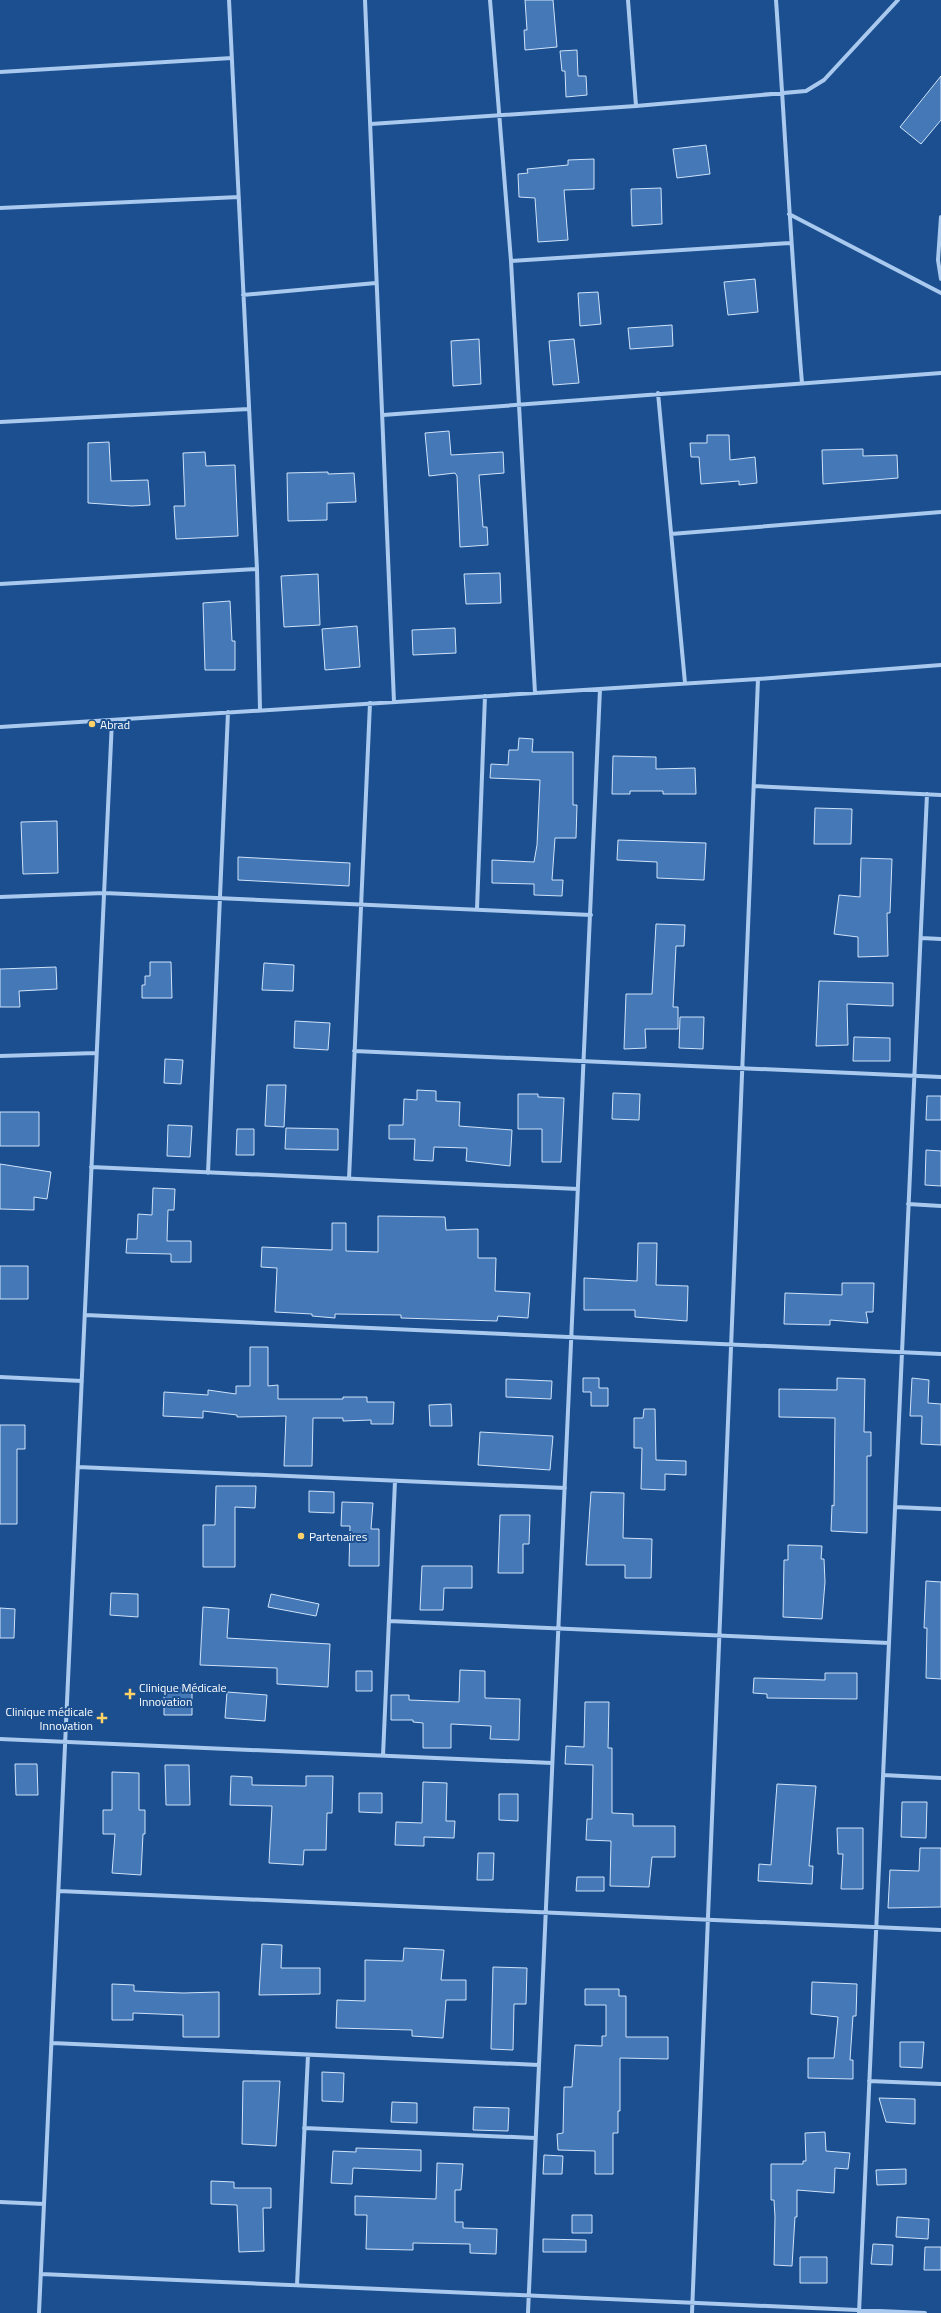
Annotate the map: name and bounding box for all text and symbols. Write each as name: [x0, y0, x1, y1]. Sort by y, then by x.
place label: Abrad: [100, 715, 130, 734]
marker: Abrad: [87, 719, 97, 729]
place label: Partenaires: [309, 1527, 368, 1546]
marker: Partenaires: [296, 1531, 306, 1541]
place label: Clinique Médicale Innovation: [139, 1678, 227, 1711]
marker: Clinique Médicale Innovation: [124, 1688, 136, 1700]
place label: Clinique médicale Innovation: [5, 1702, 93, 1735]
marker: Clinique médicale Innovation: [96, 1712, 108, 1724]

